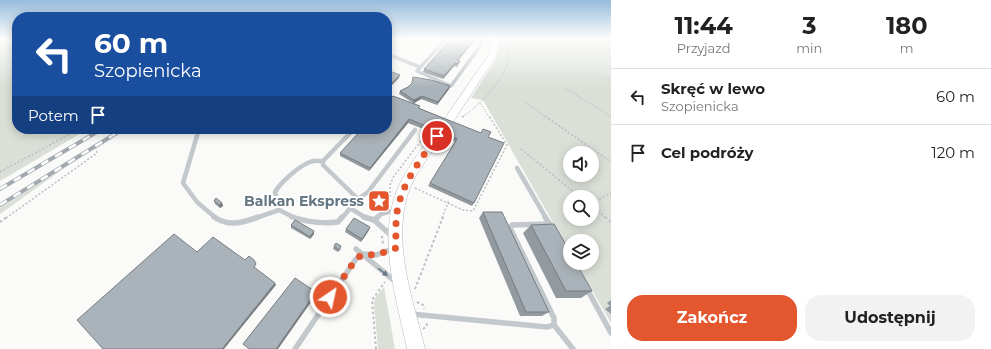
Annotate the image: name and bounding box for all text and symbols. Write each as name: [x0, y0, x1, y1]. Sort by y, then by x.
text: 11:44: [675, 11, 733, 40]
text: 3: [802, 11, 816, 40]
text: 180: [886, 11, 927, 40]
text: 60 m: [94, 26, 168, 60]
icon: left: [28, 28, 80, 80]
text: Przyjazd: [677, 40, 731, 56]
text: min: [796, 40, 822, 56]
text: m: [900, 40, 914, 56]
text: Szopienicka: [94, 60, 202, 82]
text: Skręć w lewo: [661, 79, 765, 98]
icon: left: [627, 86, 649, 108]
text: 60 m: [936, 87, 975, 106]
text: Szopienicka: [661, 98, 739, 114]
icon: arrive: [87, 104, 109, 126]
text: Potem: [28, 106, 79, 125]
pin: [420, 119, 454, 153]
icon: arrive: [426, 125, 448, 147]
icon: arrive: [627, 142, 649, 164]
text: Cel podróży: [661, 143, 753, 162]
text: 120 m: [931, 143, 975, 162]
map controls: [563, 146, 599, 270]
button: sound: [563, 146, 599, 182]
place icon: Balkan Ekspress: [366, 188, 392, 214]
button: search: [563, 190, 599, 226]
place label: Balkan Ekspress: [244, 192, 365, 210]
button: layers: [563, 234, 599, 270]
one-way arrow: [378, 268, 389, 276]
position arrow: [309, 276, 351, 318]
button: Zakończ: [627, 295, 797, 341]
button: Udostępnij: [805, 295, 975, 341]

